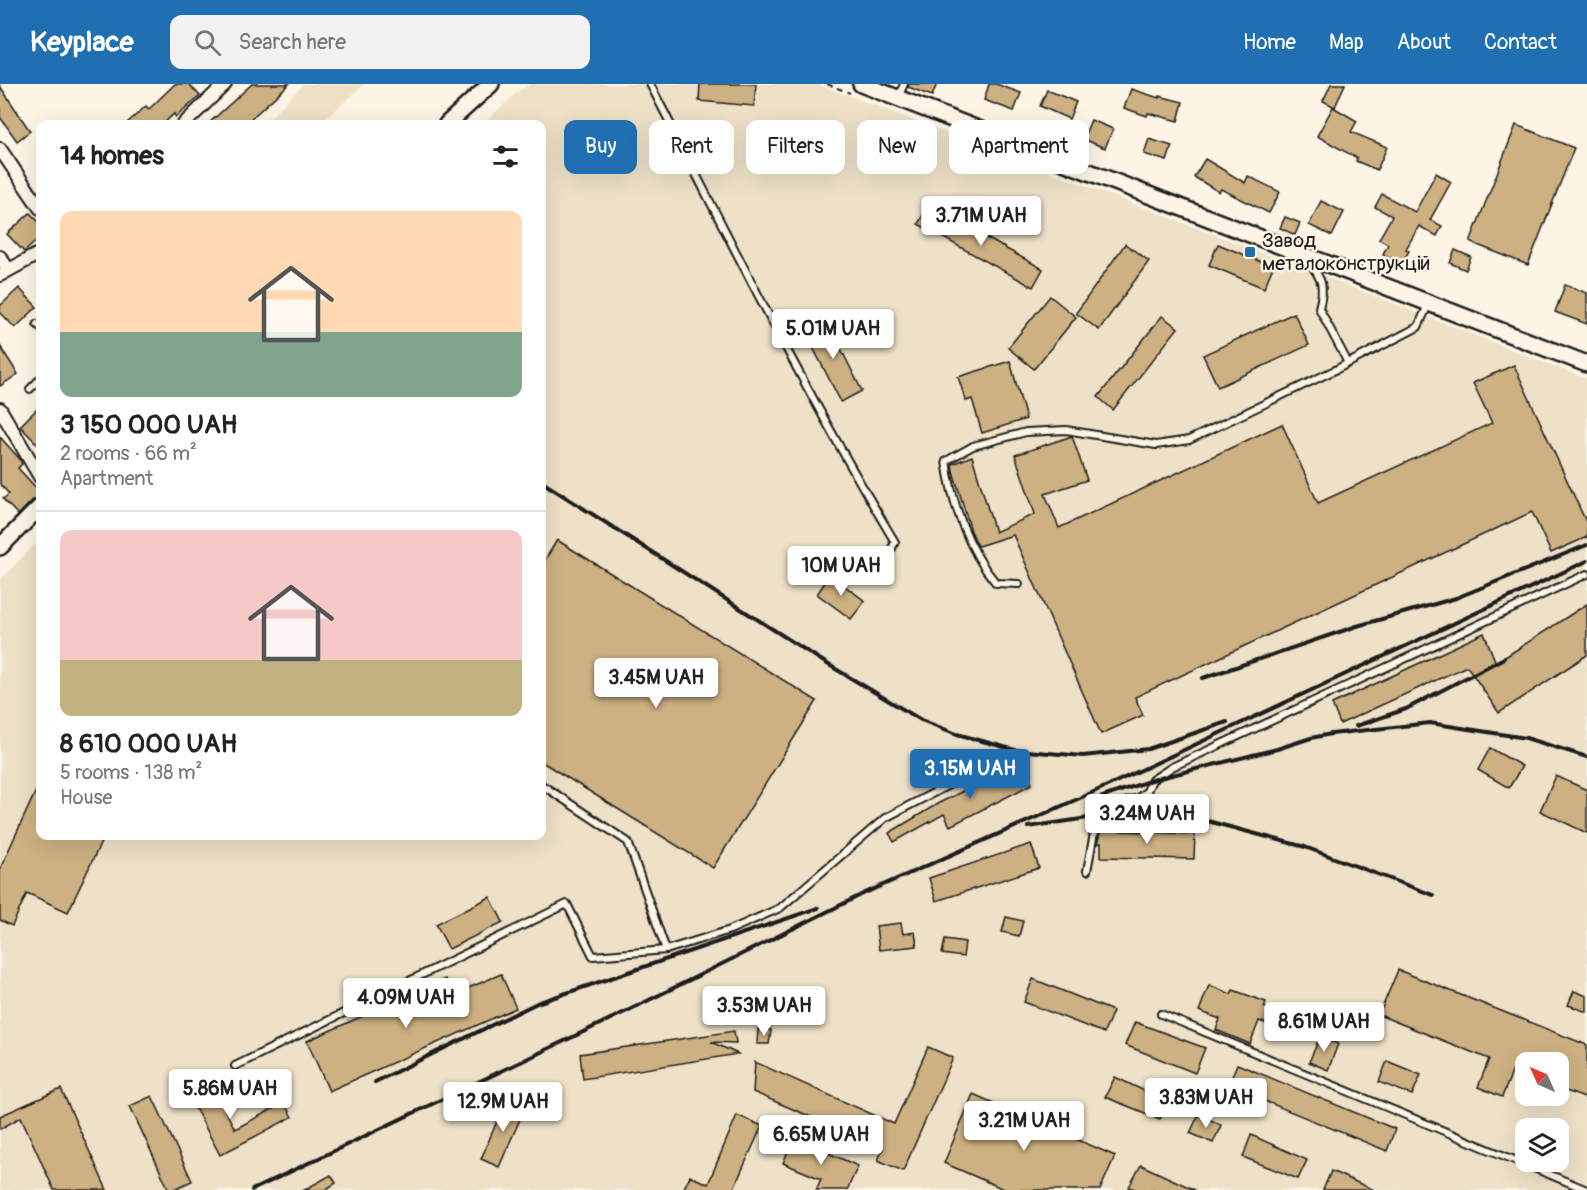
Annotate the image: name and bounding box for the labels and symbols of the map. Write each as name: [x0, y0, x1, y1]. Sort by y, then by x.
pin: 3.71M UAH: [912, 196, 1050, 247]
place label: Завод металоконструкцій: [1262, 228, 1430, 276]
marker: Завод металоконструкцій: [1243, 245, 1257, 259]
pin: 5.01M UAH: [764, 309, 902, 360]
pin: 10M UAH: [786, 546, 896, 597]
pin: 3.45M UAH: [587, 658, 725, 709]
pin: 3.15M UAH: [901, 749, 1039, 800]
pin: 3.24M UAH: [1078, 794, 1216, 845]
pin: 4.09M UAH: [337, 978, 475, 1029]
pin: 3.53M UAH: [695, 986, 833, 1037]
pin: 8.61M UAH: [1255, 1002, 1393, 1053]
north arrow: [1515, 1052, 1569, 1106]
pin: 5.86M UAH: [161, 1069, 299, 1120]
pin: 3.83M UAH: [1137, 1078, 1275, 1129]
pin: 12.9M UAH: [434, 1082, 572, 1133]
pin: 3.21M UAH: [955, 1101, 1093, 1152]
pin: 6.65M UAH: [752, 1115, 890, 1166]

